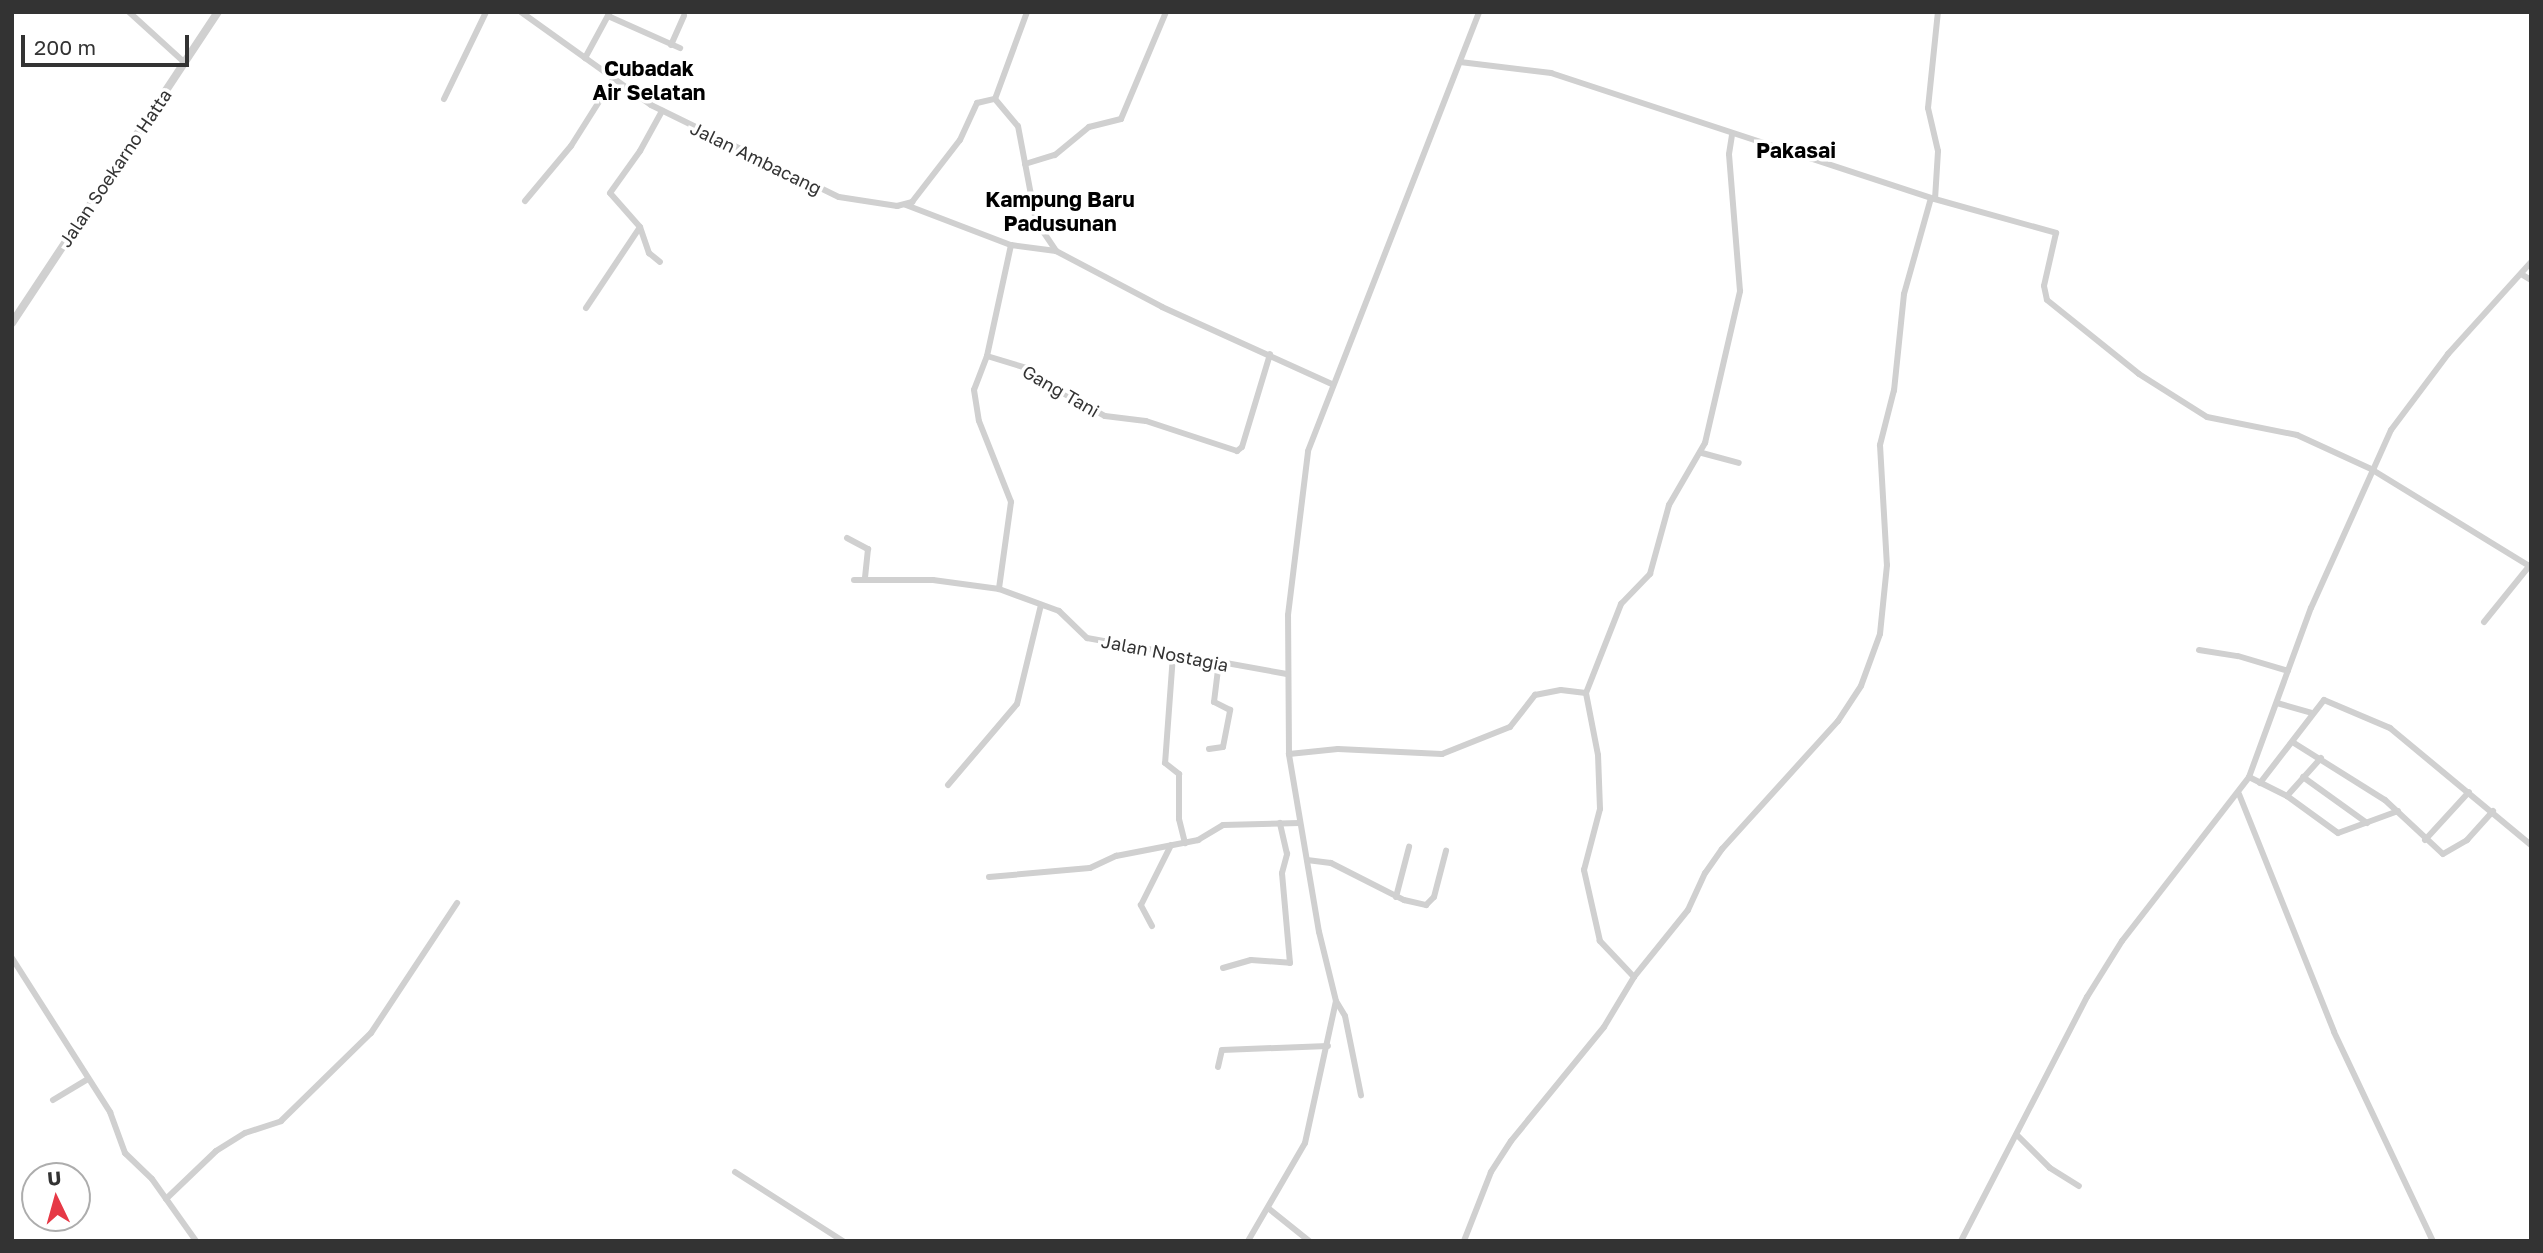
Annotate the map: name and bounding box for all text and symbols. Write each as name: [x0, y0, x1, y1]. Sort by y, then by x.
scale bar: [24, 21, 192, 65]
text: 200 m: [34, 34, 96, 60]
district label: Cubadak Air Selatan: [592, 55, 706, 105]
street label: Jalan Soekarno Hatta: [54, 85, 176, 251]
street label: Jalan Ambacang: [687, 117, 825, 199]
district label: Pakasai: [1756, 137, 1836, 163]
district label: Kampung Baru Padusunan: [985, 186, 1135, 236]
street label: Gang Tani: [1019, 360, 1103, 422]
street label: Jalan Nostagia: [1100, 630, 1230, 676]
north arrow: [21, 1162, 91, 1232]
text: U: [46, 1166, 62, 1190]

